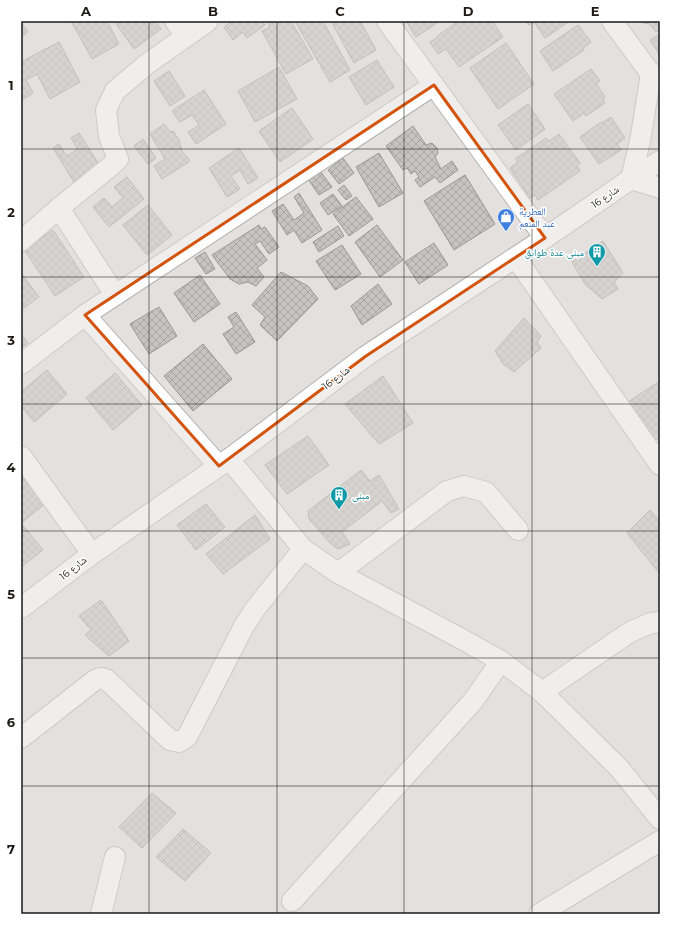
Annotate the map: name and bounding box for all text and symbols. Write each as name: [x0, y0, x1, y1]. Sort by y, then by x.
text: A: [80, 3, 92, 19]
text: B: [208, 3, 218, 19]
text: C: [335, 3, 345, 19]
text: D: [463, 3, 474, 19]
text: E: [591, 3, 600, 19]
text: 1: [8, 77, 14, 93]
street label: شارع 16: [588, 182, 622, 211]
text: 2: [7, 204, 15, 220]
place label: العطرية عبد المنعم: [519, 205, 555, 231]
shop icon: العطرية عبد المنعم: [496, 207, 516, 232]
building icon: مبنى عدة طوابق: [587, 242, 607, 267]
place label: مبنى عدة طوابق: [525, 246, 584, 259]
text: 3: [6, 332, 15, 348]
street label: شارع 16: [320, 363, 353, 393]
text: 4: [7, 459, 16, 475]
building icon: مبنى: [329, 485, 349, 510]
place label: مبنى: [352, 489, 370, 502]
street label: شارع 16: [57, 553, 90, 583]
text: 5: [7, 586, 15, 602]
text: 6: [7, 714, 16, 730]
text: 7: [7, 841, 15, 857]

